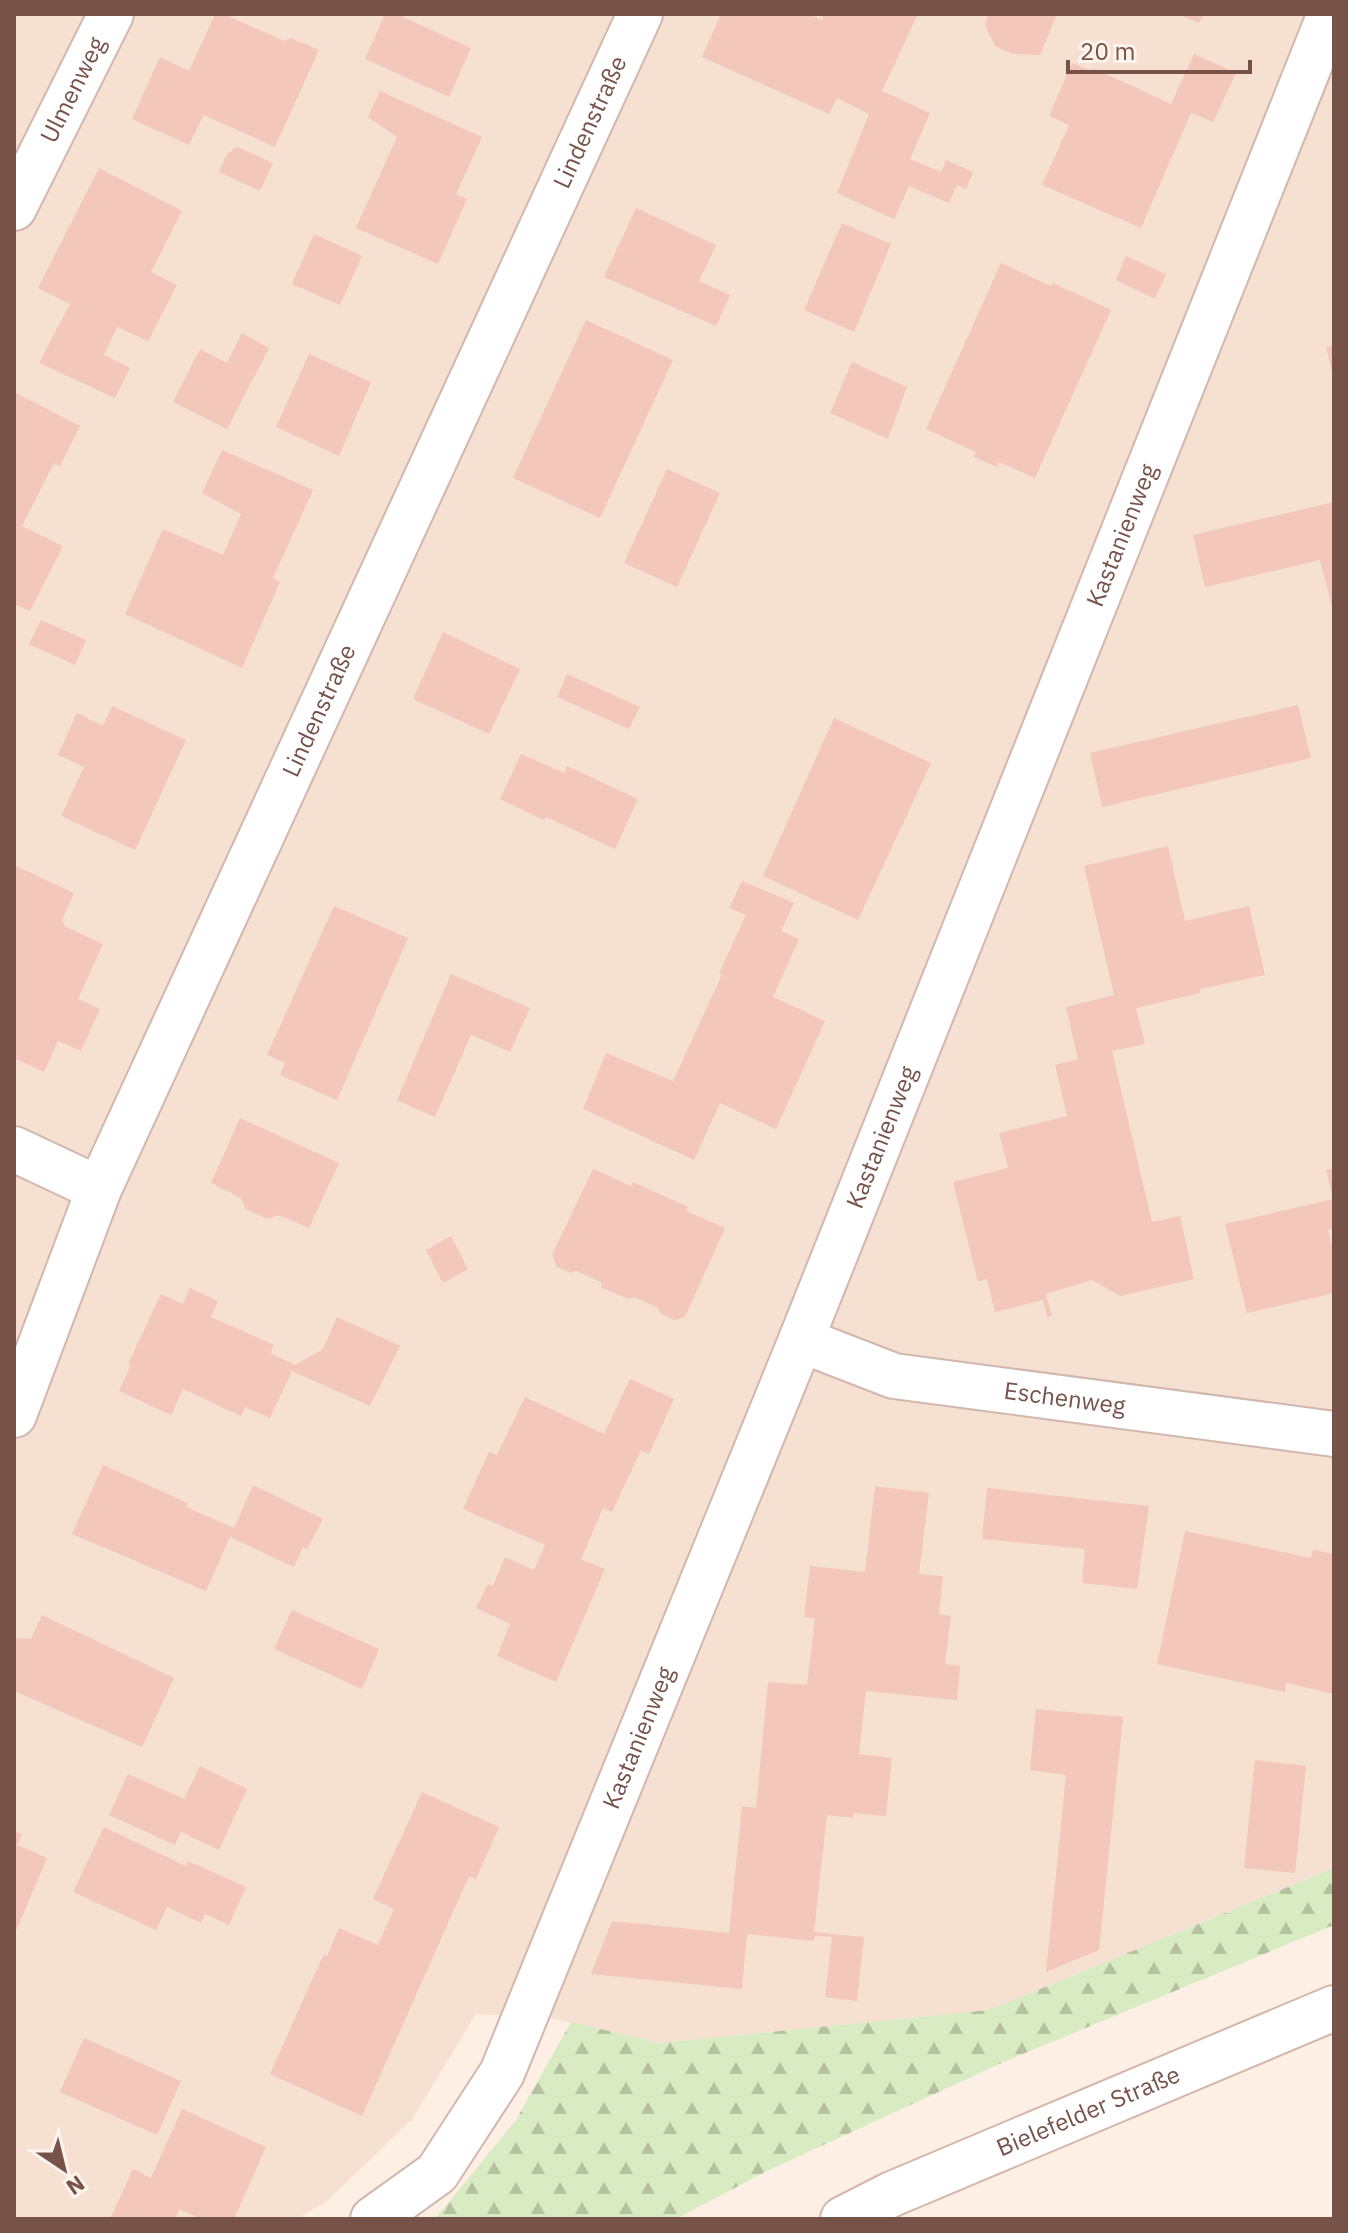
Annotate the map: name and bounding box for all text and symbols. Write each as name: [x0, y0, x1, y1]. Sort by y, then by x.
scale bar: [1068, 24, 1250, 74]
street label: Ulmenweg: [32, 31, 112, 148]
text: 20 m: [1080, 35, 1135, 67]
street label: Lindenstraße: [545, 50, 634, 193]
street label: Kastanienweg: [1078, 459, 1164, 611]
street label: Lindenstraße: [274, 639, 363, 782]
street label: Kastanienweg: [838, 1061, 924, 1213]
street label: Eschenweg: [1002, 1374, 1128, 1421]
street label: Kastanienweg: [594, 1661, 681, 1813]
street label: Bielefelder Straße: [991, 2058, 1185, 2163]
north arrow: [24, 2129, 104, 2209]
text: N: [61, 2169, 91, 2202]

